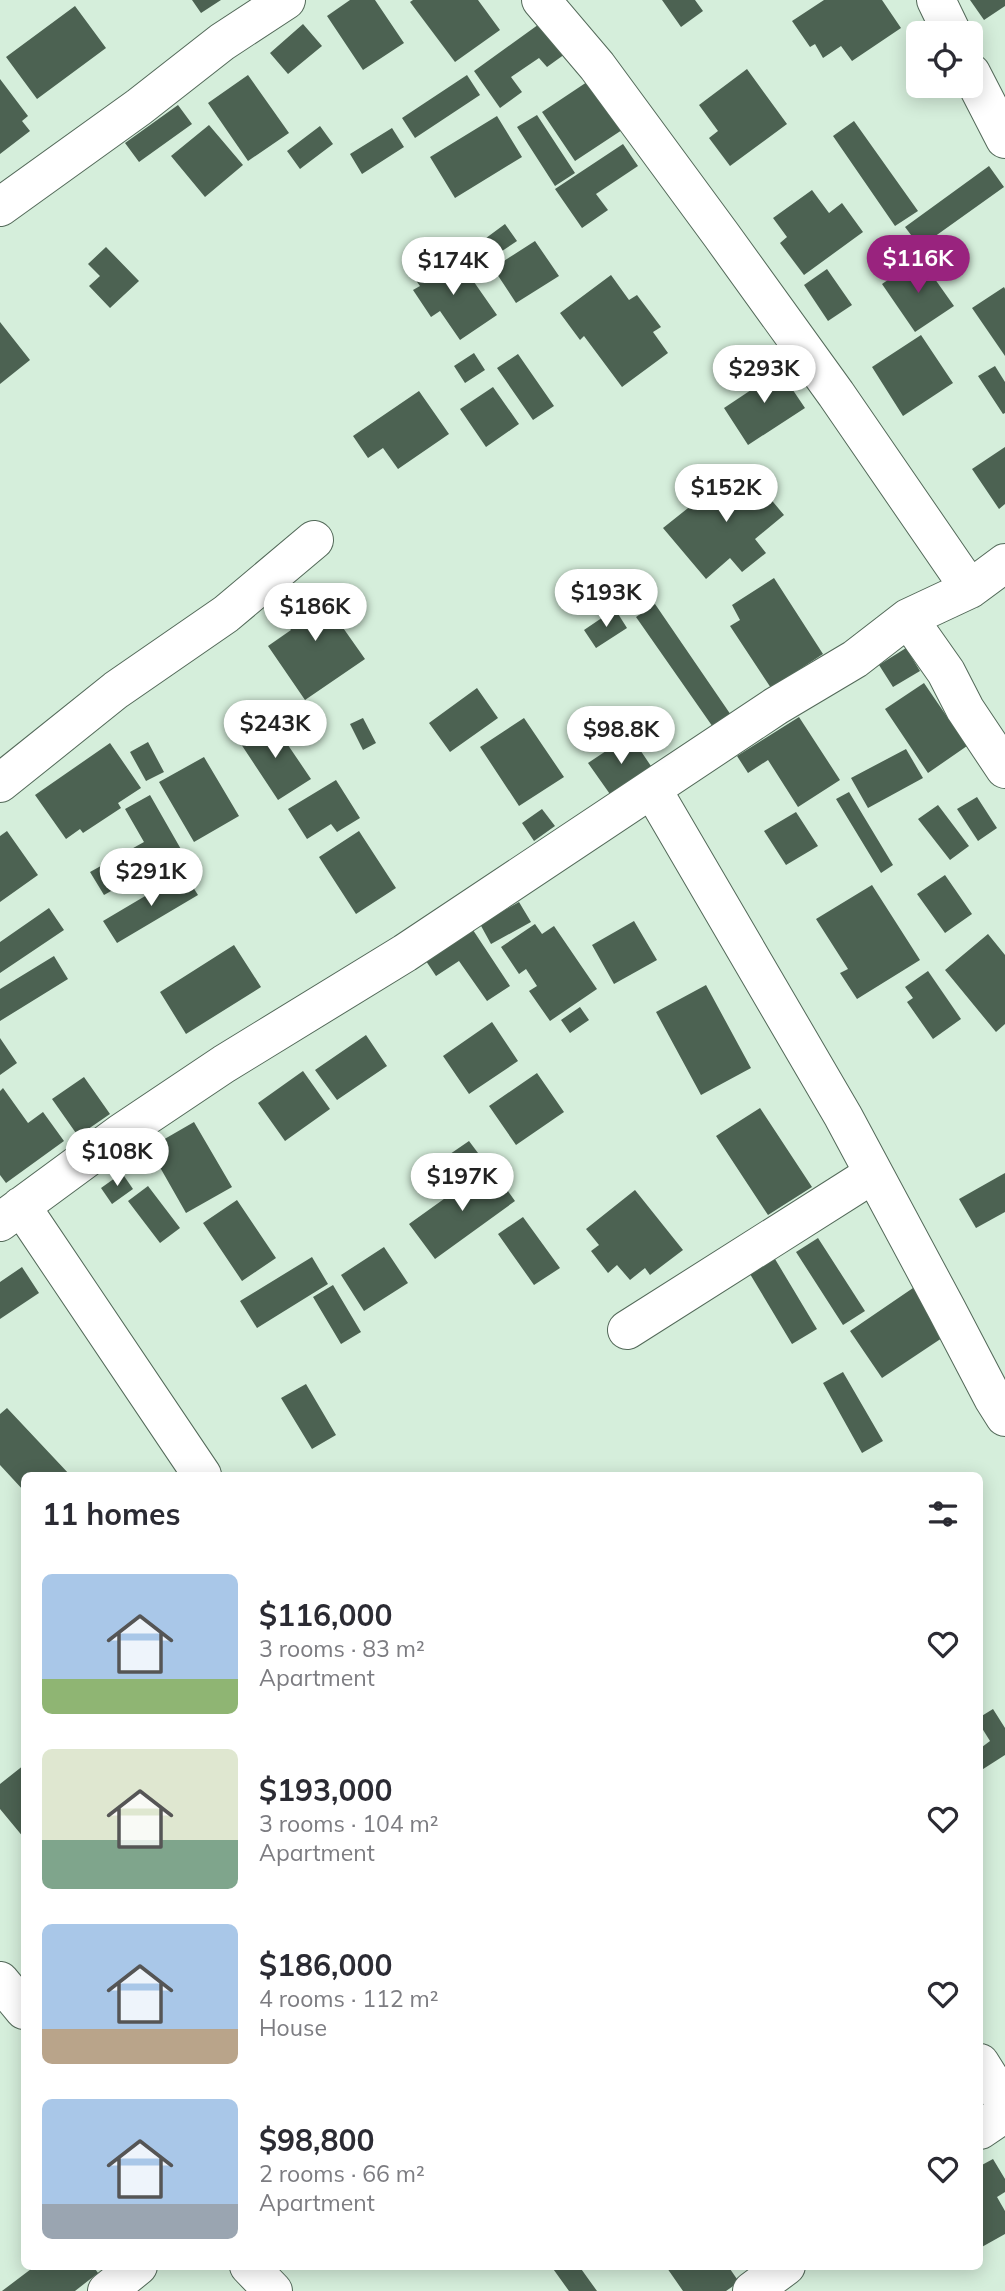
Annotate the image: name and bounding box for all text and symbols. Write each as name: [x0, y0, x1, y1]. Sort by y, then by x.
map controls: [906, 21, 983, 98]
button: locate: [906, 21, 983, 98]
pin: $116K: [869, 236, 967, 295]
pin: $174K: [404, 238, 502, 297]
text: $116K: [883, 243, 953, 272]
text: $174K: [418, 245, 488, 274]
pin: $293K: [715, 346, 813, 405]
text: $293K: [729, 353, 799, 382]
pin: $152K: [677, 464, 775, 524]
text: $152K: [691, 472, 761, 501]
pin: $193K: [557, 570, 655, 629]
text: $193K: [571, 577, 641, 606]
pin: $186K: [266, 584, 364, 643]
text: $186K: [280, 591, 350, 620]
pin: $243K: [226, 700, 324, 760]
pin: $98.8K: [564, 706, 678, 766]
text: $243K: [240, 708, 310, 737]
text: $98.8K: [583, 714, 659, 743]
pin: $291K: [102, 848, 200, 908]
text: $291K: [116, 856, 186, 885]
pin: $108K: [68, 1128, 166, 1188]
text: $108K: [82, 1136, 152, 1165]
pin: $197K: [413, 1154, 511, 1213]
text: $197K: [427, 1161, 497, 1190]
text: 11 homes: [42, 1495, 181, 1533]
icon: filters: [924, 1495, 962, 1533]
text: $116,000: [259, 1596, 392, 1634]
icon: home: [98, 1602, 182, 1686]
icon: heart: [924, 1625, 962, 1663]
text: 3 rooms · 83 m²: [259, 1634, 425, 1663]
text: Apartment: [259, 1663, 375, 1692]
text: $193,000: [259, 1771, 392, 1809]
icon: home: [98, 1777, 182, 1861]
icon: heart: [924, 1800, 962, 1838]
text: 3 rooms · 104 m²: [259, 1809, 439, 1838]
text: Apartment: [259, 1838, 375, 1867]
text: $186,000: [259, 1946, 392, 1984]
icon: home: [98, 1952, 182, 2036]
icon: heart: [924, 1975, 962, 2013]
text: 4 rooms · 112 m²: [259, 1984, 439, 2013]
text: House: [259, 2013, 327, 2042]
text: $98,800: [259, 2121, 374, 2159]
icon: home: [98, 2127, 182, 2211]
icon: heart: [924, 2150, 962, 2188]
text: 2 rooms · 66 m²: [259, 2159, 425, 2188]
text: Apartment: [259, 2188, 375, 2217]

